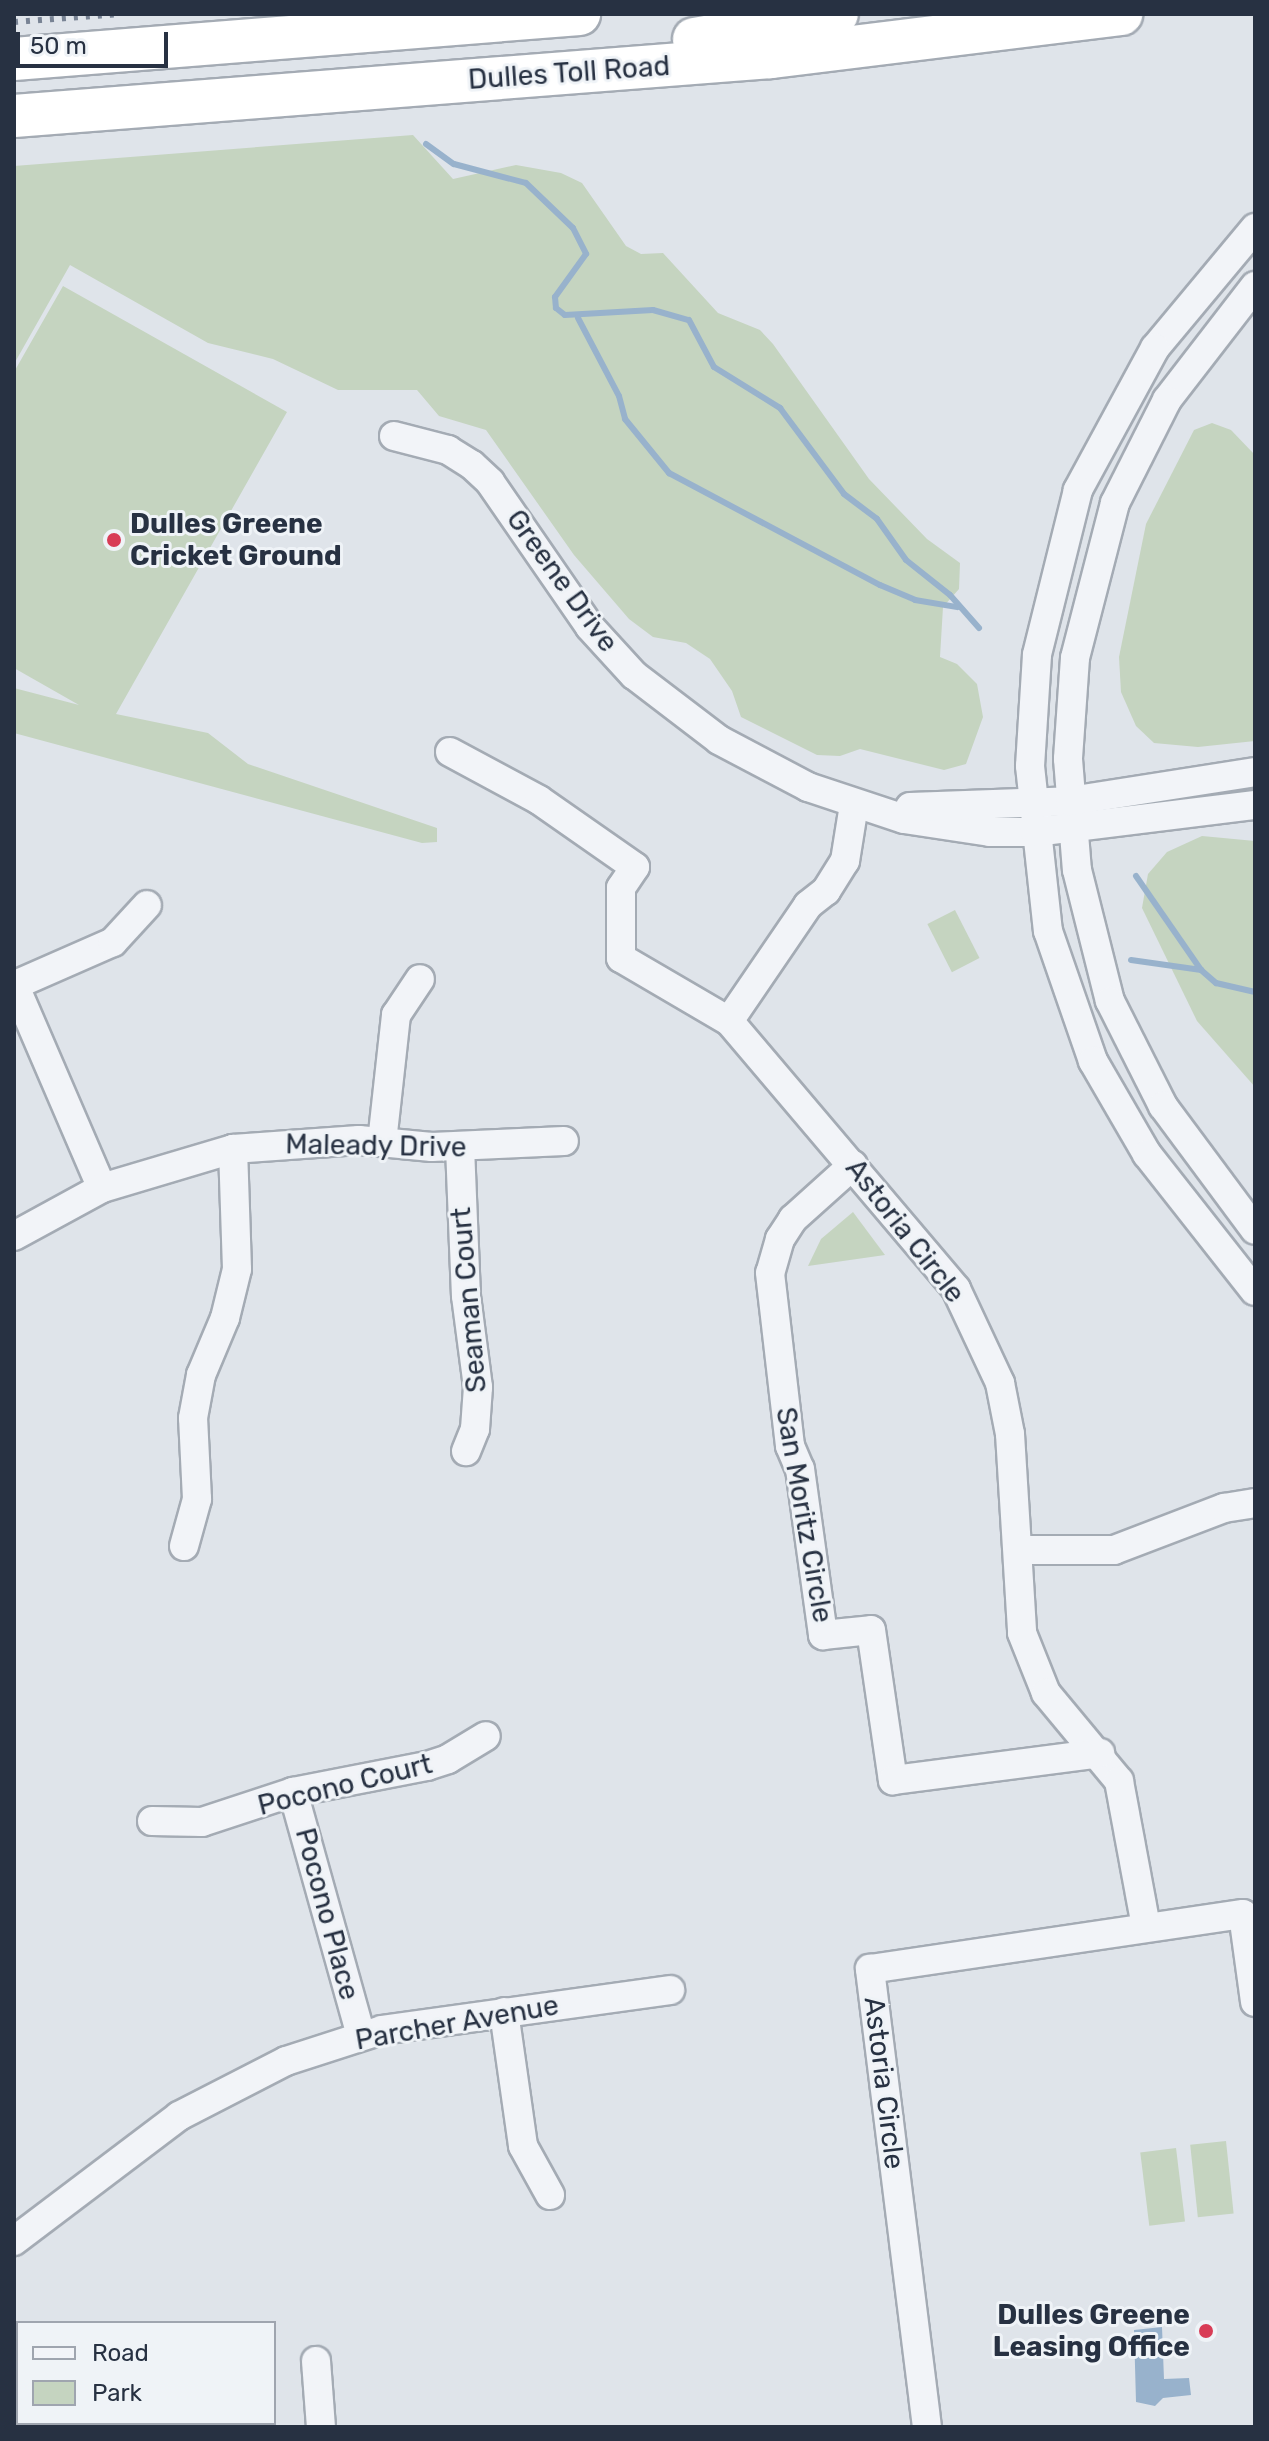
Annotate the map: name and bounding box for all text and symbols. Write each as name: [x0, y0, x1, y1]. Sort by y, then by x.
scale bar: [20, 16, 172, 66]
text: 50 m: [30, 32, 87, 60]
street label: Dulles Toll Road: [467, 49, 671, 97]
street label: Greene Drive: [499, 503, 625, 659]
place label: Dulles Greene Cricket Ground: [130, 507, 342, 573]
marker: Dulles Greene Cricket Ground: [105, 531, 123, 549]
street label: Maleady Drive: [285, 1128, 467, 1164]
street label: Astoria Circle: [838, 1152, 972, 1310]
street label: Seaman Court: [444, 1206, 494, 1394]
street label: San Moritz Circle: [769, 1405, 839, 1625]
street label: Pocono Court: [254, 1747, 436, 1823]
street label: Pocono Place: [288, 1824, 366, 2004]
street label: Parcher Avenue: [352, 1988, 562, 2058]
street label: Astoria Circle: [857, 1995, 911, 2171]
place label: Dulles Greene Leasing Office: [993, 2298, 1190, 2364]
legend: [16, 2321, 276, 2425]
marker: Dulles Greene Leasing Office: [1197, 2322, 1215, 2340]
text: Road: [92, 2339, 149, 2367]
text: Park: [92, 2379, 142, 2407]

